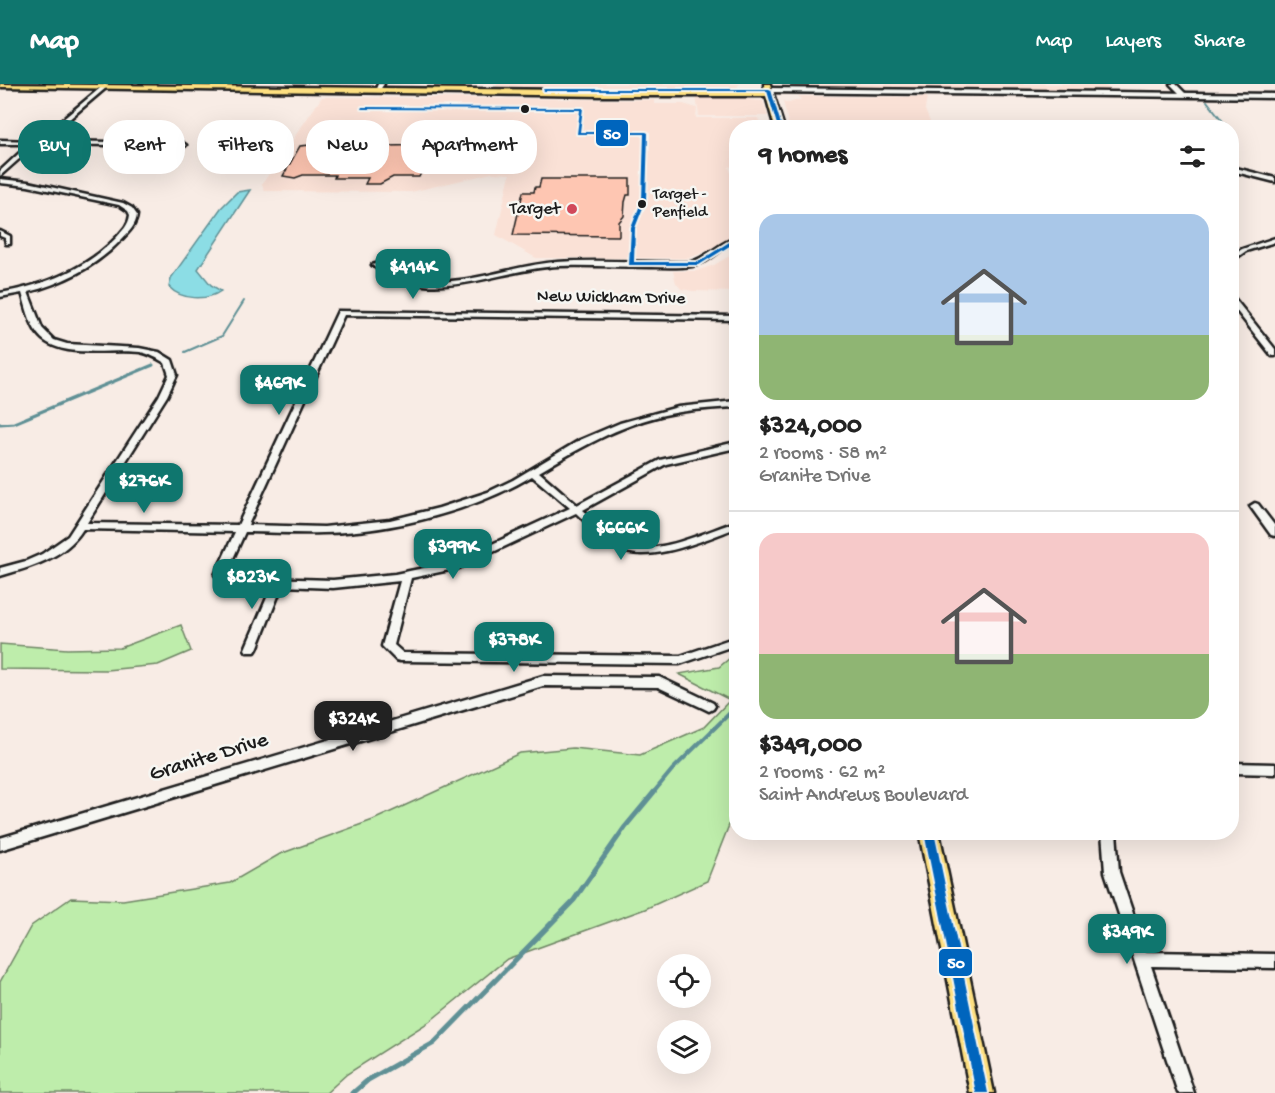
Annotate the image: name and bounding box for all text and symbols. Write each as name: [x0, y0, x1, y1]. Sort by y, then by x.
text: Map: [30, 26, 79, 59]
text: Map: [1036, 30, 1072, 55]
text: Layers: [1105, 30, 1161, 55]
text: Share: [1194, 30, 1245, 55]
unlabelled marker: [519, 103, 531, 115]
line badge: 50: [595, 119, 629, 147]
chip: Buy: [18, 120, 91, 174]
chip: Rent: [103, 120, 185, 174]
chip: Filters: [197, 120, 294, 174]
chip: New: [306, 120, 389, 174]
chip: Apartment: [401, 120, 537, 174]
text: 50: [603, 127, 621, 146]
icon: filters: [1176, 140, 1209, 173]
text: 9 homes: [759, 141, 847, 172]
place label: Target - Penfield: [652, 186, 709, 223]
marker: Target - Penfield: [636, 198, 648, 210]
place label: Target: [509, 199, 562, 220]
marker: Target: [565, 202, 579, 216]
pin: $414K: [371, 249, 455, 300]
icon: home: [930, 253, 1038, 361]
text: $414K: [389, 257, 437, 280]
street label: New Wickham Drive: [537, 286, 686, 310]
pin: $469K: [237, 365, 321, 416]
text: $469K: [254, 373, 304, 396]
text: $324,000: [759, 412, 862, 443]
text: 2 rooms · 58 m²: [759, 443, 887, 466]
pin: $276K: [102, 463, 186, 514]
text: Granite Drive: [759, 466, 870, 489]
text: $276K: [119, 471, 169, 494]
pin: $666K: [579, 510, 663, 561]
text: $666K: [596, 518, 646, 541]
pin: $399K: [411, 529, 495, 580]
text: $399K: [428, 537, 478, 560]
pin: $823K: [210, 559, 294, 610]
text: $823K: [226, 567, 278, 590]
icon: home: [930, 572, 1038, 680]
pin: $378K: [472, 622, 556, 673]
text: $378K: [488, 630, 540, 653]
pin: $324K: [311, 701, 395, 752]
text: $324K: [328, 709, 378, 732]
street label: Granite Drive: [147, 727, 272, 788]
text: $349,000: [759, 731, 862, 762]
text: 2 rooms · 62 m²: [759, 762, 886, 785]
text: Saint Andrews Boulevard: [759, 785, 968, 808]
pin: $349K: [1085, 914, 1169, 965]
text: $349K: [1102, 922, 1152, 945]
line badge: 50: [938, 948, 973, 977]
map controls: [657, 954, 711, 1074]
button: locate: [657, 954, 711, 1008]
text: 50: [947, 956, 965, 975]
button: layers: [657, 1020, 711, 1074]

